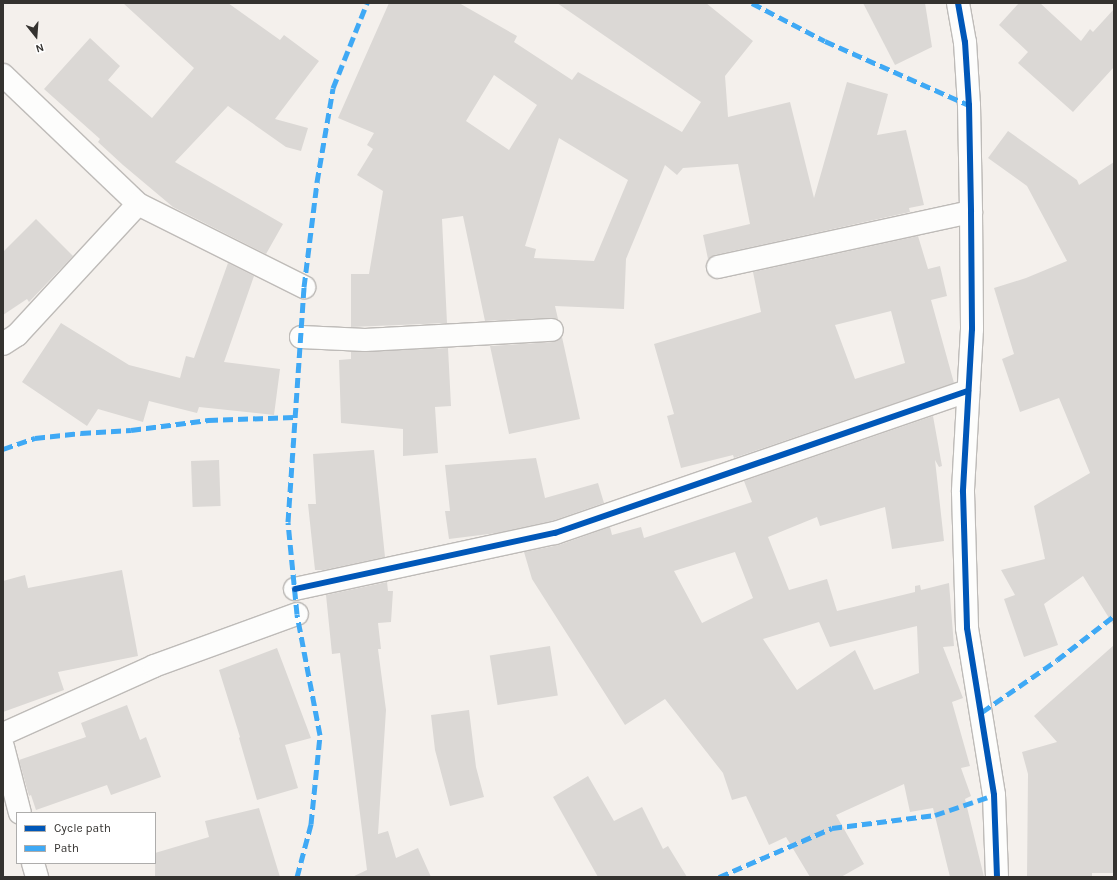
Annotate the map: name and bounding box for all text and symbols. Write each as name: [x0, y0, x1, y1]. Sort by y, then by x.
north arrow: [16, 16, 56, 56]
text: N: [34, 41, 45, 55]
legend: [16, 812, 156, 864]
text: Cycle path: [54, 821, 111, 835]
text: Path: [54, 841, 79, 855]

